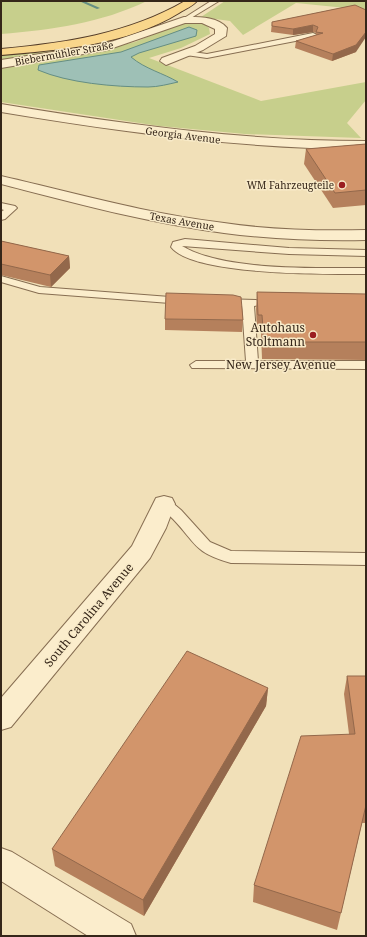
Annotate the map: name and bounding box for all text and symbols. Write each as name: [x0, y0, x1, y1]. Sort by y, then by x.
street label: Biebermühler Straße: [13, 37, 115, 69]
street label: Georgia Avenue: [145, 123, 221, 147]
place label: WM Fahrzeugteile: [247, 178, 334, 192]
marker: WM Fahrzeugteile: [337, 180, 347, 190]
street label: Texas Avenue: [149, 208, 215, 234]
place label: Autohaus Stoltmann: [246, 319, 305, 350]
marker: Autohaus Stoltmann: [308, 330, 318, 340]
street label: New Jersey Avenue: [226, 356, 336, 373]
street label: South Carolina Avenue: [40, 559, 137, 670]

